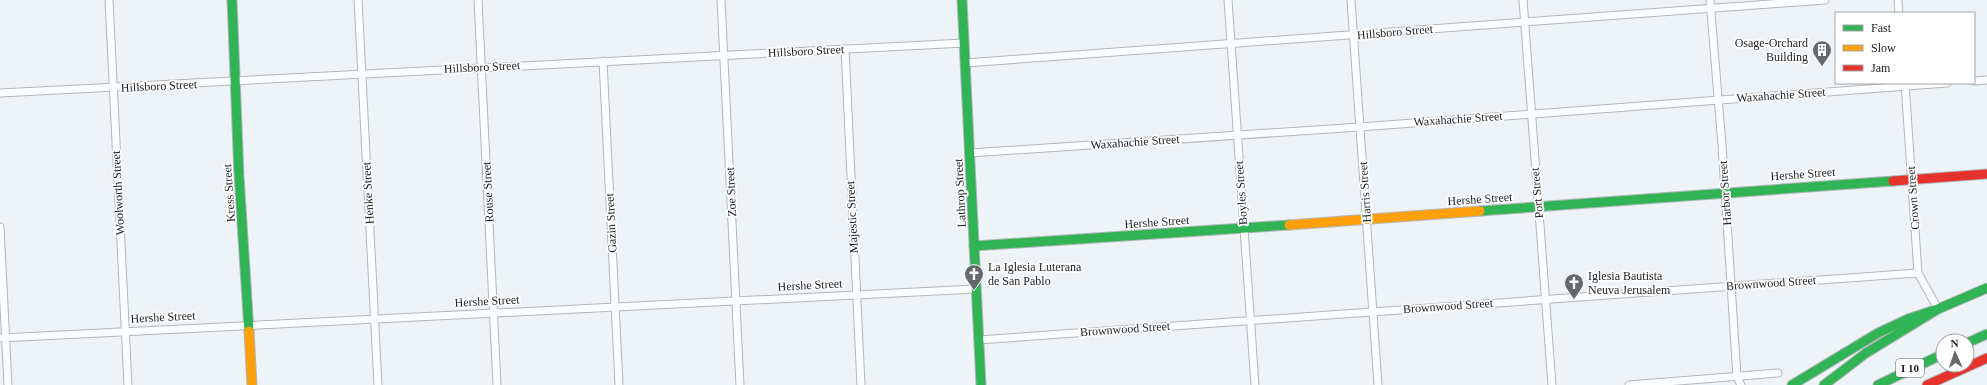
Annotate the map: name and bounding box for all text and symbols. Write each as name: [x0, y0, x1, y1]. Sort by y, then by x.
legend: [1835, 12, 1975, 84]
text: Fast: [1871, 21, 1892, 35]
street label: Hillsboro Street: [1356, 22, 1434, 42]
place label: Osage-Orchard Building: [1735, 36, 1808, 64]
building icon: Osage-Orchard Building: [1811, 39, 1833, 67]
text: Slow: [1871, 41, 1896, 55]
street label: Hillsboro Street: [768, 42, 845, 60]
street label: Hillsboro Street: [444, 58, 521, 76]
text: Jam: [1871, 61, 1891, 75]
street label: Hillsboro Street: [121, 77, 198, 95]
street label: Waxahachie Street: [1736, 85, 1827, 105]
street label: Waxahachie Street: [1413, 109, 1504, 129]
street label: Waxahachie Street: [1090, 132, 1181, 152]
street label: Woolworth Street: [109, 150, 127, 236]
street label: Lathrop Street: [951, 158, 969, 228]
street label: Harbor Street: [1716, 159, 1734, 226]
street label: Boyles Street: [1232, 160, 1250, 226]
street label: Harris Street: [1356, 160, 1374, 223]
street label: Henke Street: [359, 161, 377, 224]
street label: Rouse Street: [479, 161, 497, 223]
street label: Kress Street: [220, 163, 238, 223]
street label: Hershe Street: [1770, 165, 1837, 183]
street label: Crown Street: [1904, 165, 1922, 230]
street label: Zoe Street: [723, 166, 739, 217]
street label: Port Street: [1528, 166, 1546, 219]
street label: Majestic Street: [843, 180, 861, 253]
street label: Hershe Street: [1447, 190, 1514, 208]
street label: Gazin Street: [602, 192, 620, 253]
street label: Hershe Street: [1124, 213, 1191, 231]
place label: La Iglesia Luterana de San Pablo: [988, 260, 1082, 288]
church icon: La Iglesia Luterana de San Pablo: [963, 263, 985, 291]
place label: Iglesia Bautista Neuva Jerusalem: [1588, 269, 1671, 297]
church icon: Iglesia Bautista Neuva Jerusalem: [1563, 272, 1585, 300]
street label: Brownwood Street: [1725, 273, 1817, 293]
street label: Hershe Street: [777, 276, 843, 294]
street label: Hershe Street: [454, 292, 520, 310]
street label: Brownwood Street: [1402, 296, 1494, 316]
street label: Hershe Street: [130, 308, 196, 326]
street label: Brownwood Street: [1079, 319, 1171, 339]
north arrow: [1935, 333, 1975, 373]
text: N: [1950, 337, 1959, 349]
road number: I 10: [1896, 359, 1924, 377]

